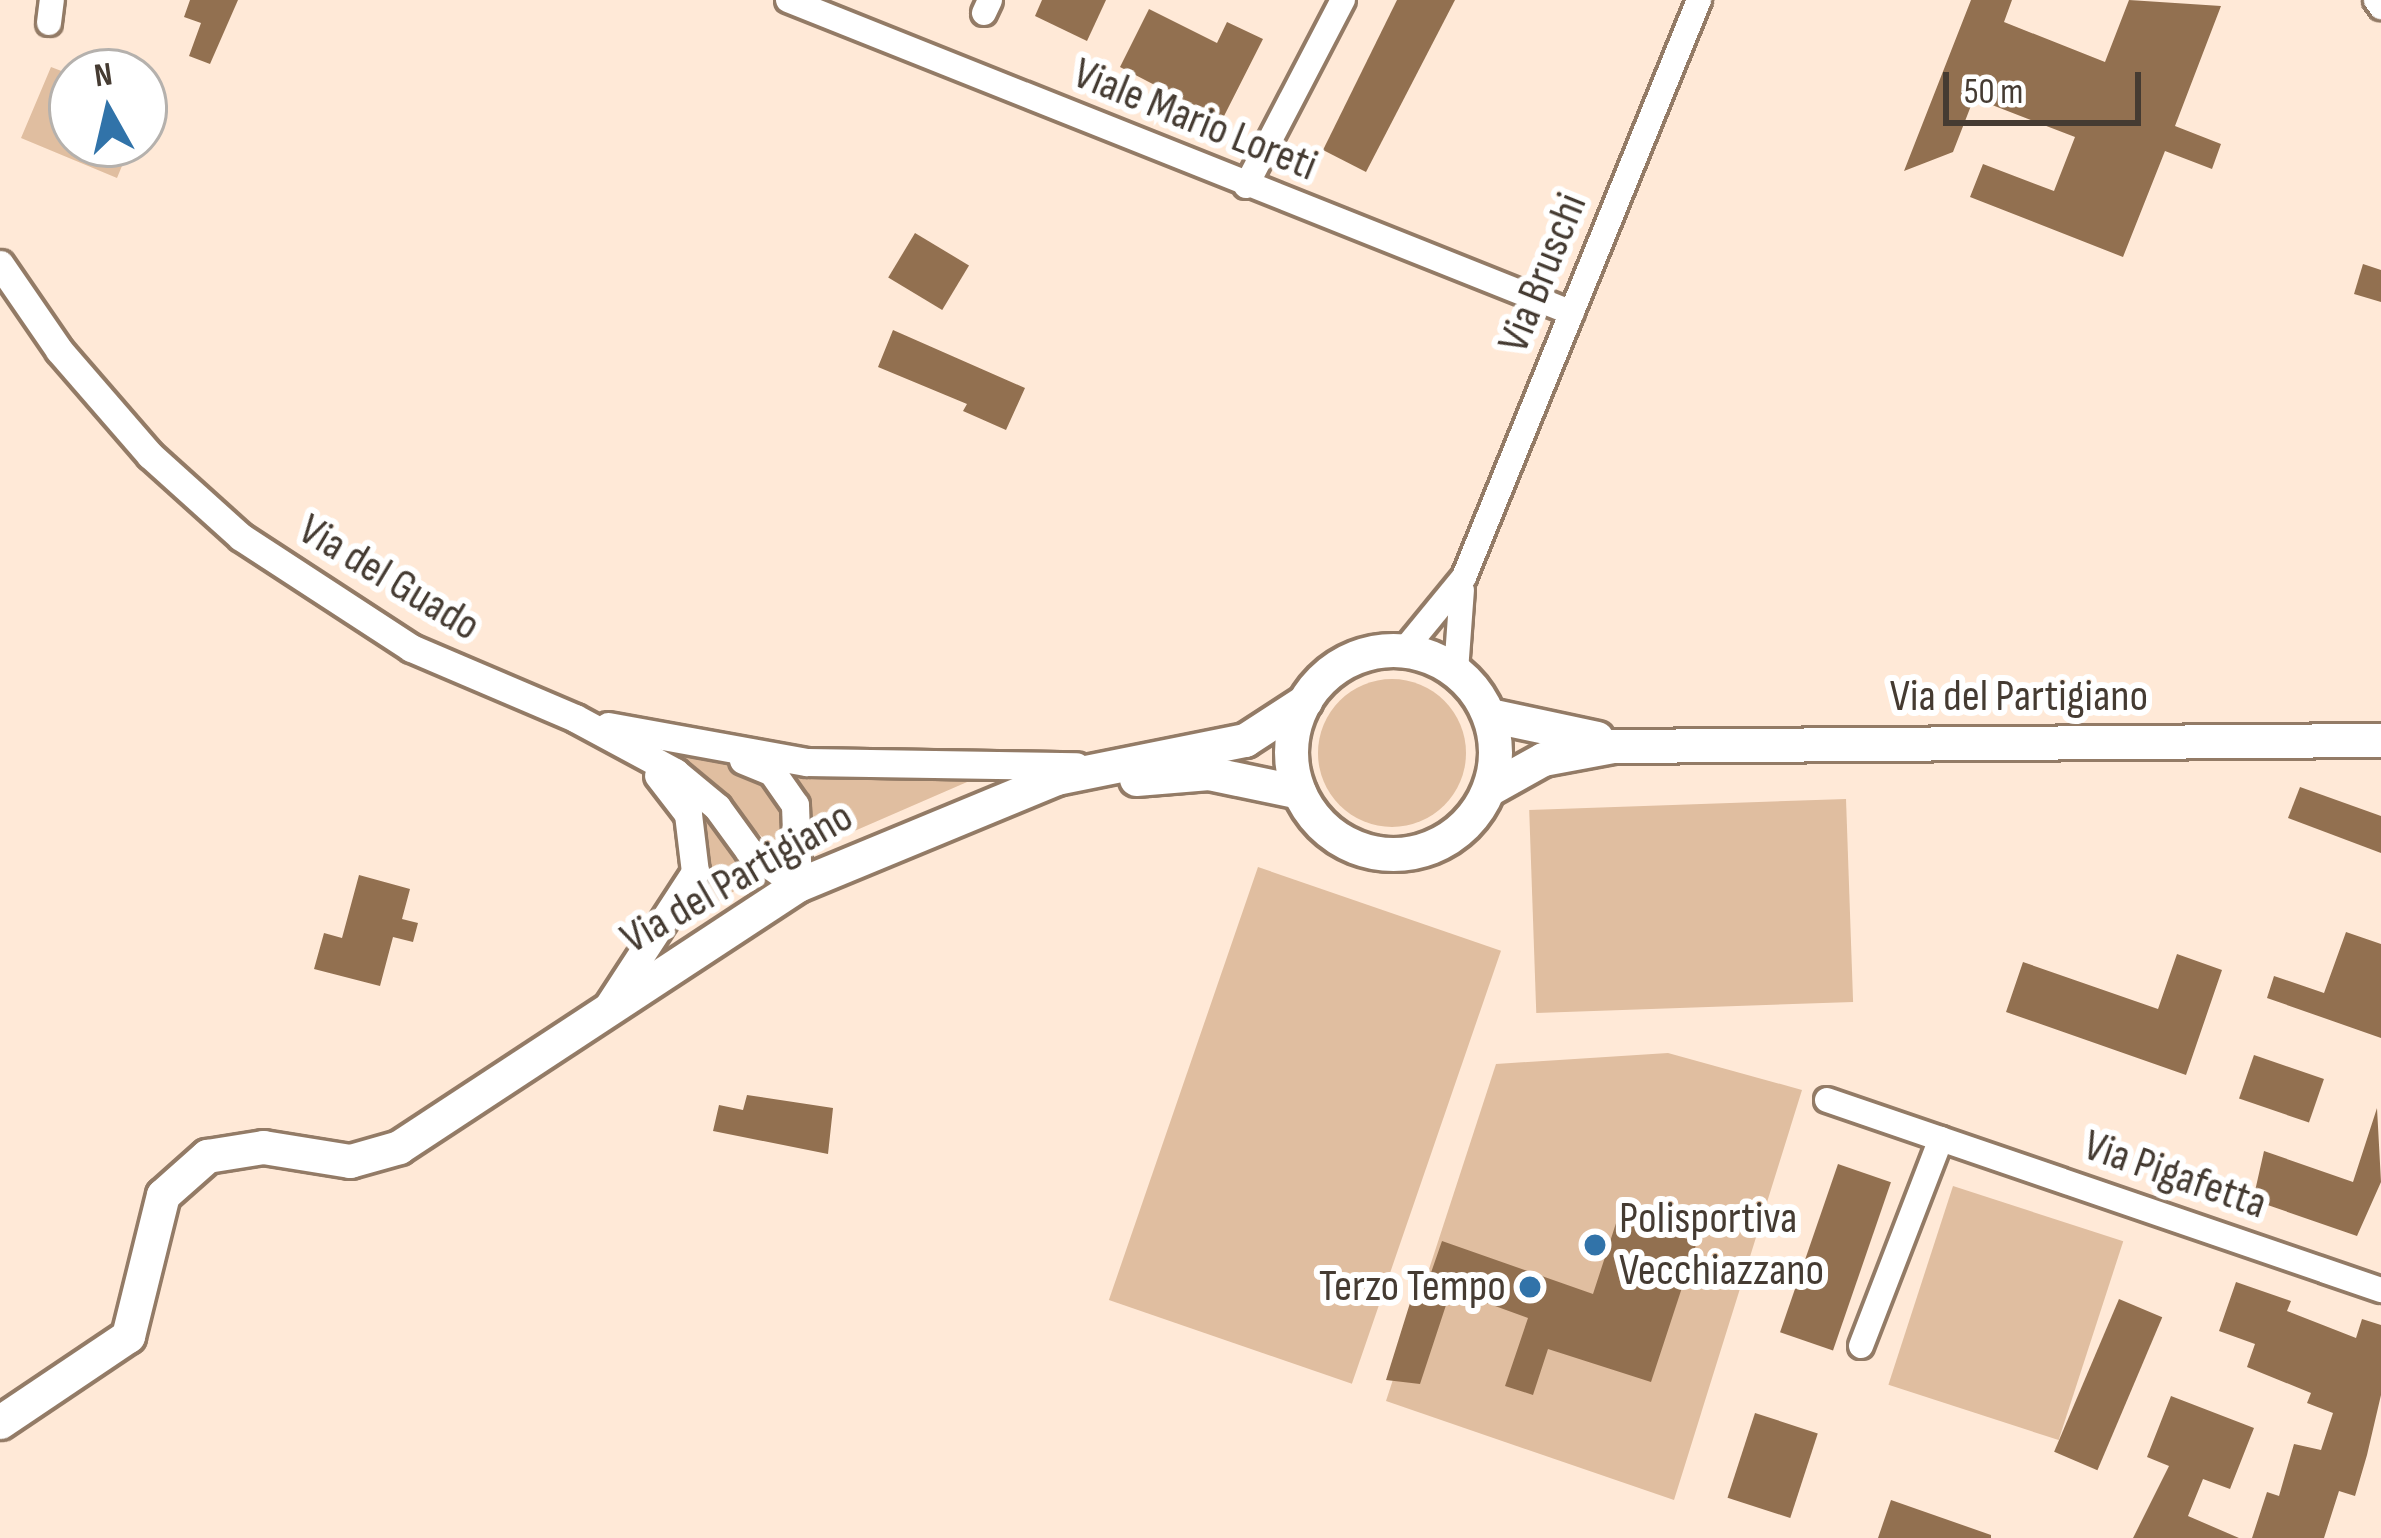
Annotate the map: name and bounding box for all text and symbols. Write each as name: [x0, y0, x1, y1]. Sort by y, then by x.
street label: Viale Mario Loreti: [1065, 47, 1325, 193]
north arrow: [48, 48, 168, 168]
scale bar: [1949, 48, 2147, 122]
text: N: [92, 54, 115, 96]
text: 50 m: [1964, 71, 2023, 114]
street label: Via Bruschi: [1487, 186, 1599, 360]
street label: Via del Guado: [289, 503, 489, 653]
street label: Via del Partigiano: [1890, 670, 2148, 724]
street label: Via del Partigiano: [612, 790, 862, 966]
street label: Via Pigafetta: [2077, 1119, 2273, 1231]
place label: Polisportiva Vecchiazzano: [1619, 1192, 1824, 1298]
marker: Polisportiva Vecchiazzano: [1582, 1232, 1608, 1258]
place label: Terzo Tempo: [1319, 1260, 1506, 1314]
marker: Terzo Tempo: [1517, 1274, 1543, 1300]

